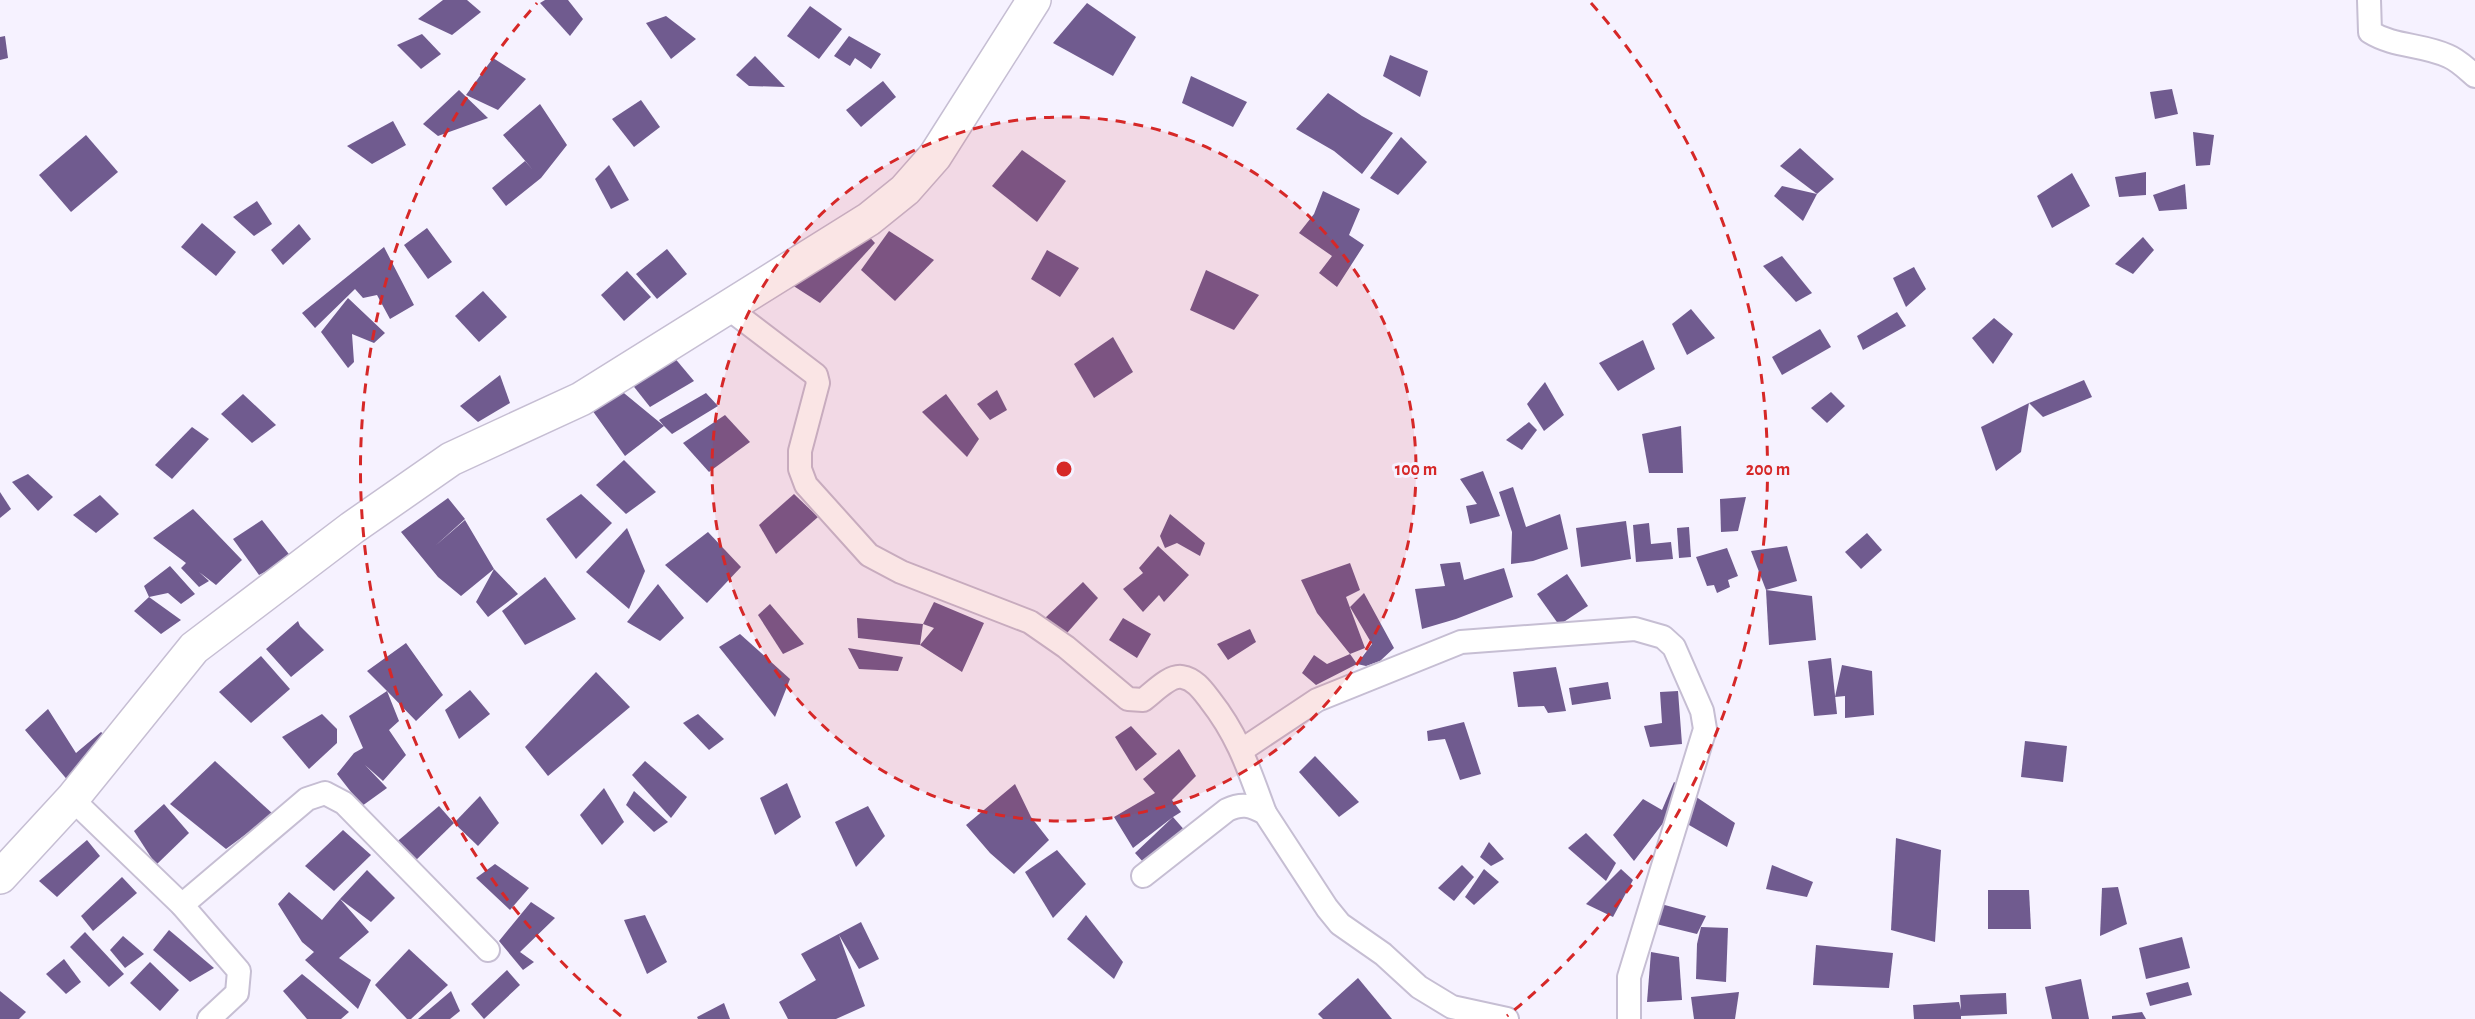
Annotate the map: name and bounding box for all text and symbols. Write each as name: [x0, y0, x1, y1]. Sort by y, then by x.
centre of rings: [1054, 459, 1074, 479]
text: 100 m: [1395, 461, 1437, 479]
text: 200 m: [1746, 461, 1790, 479]

